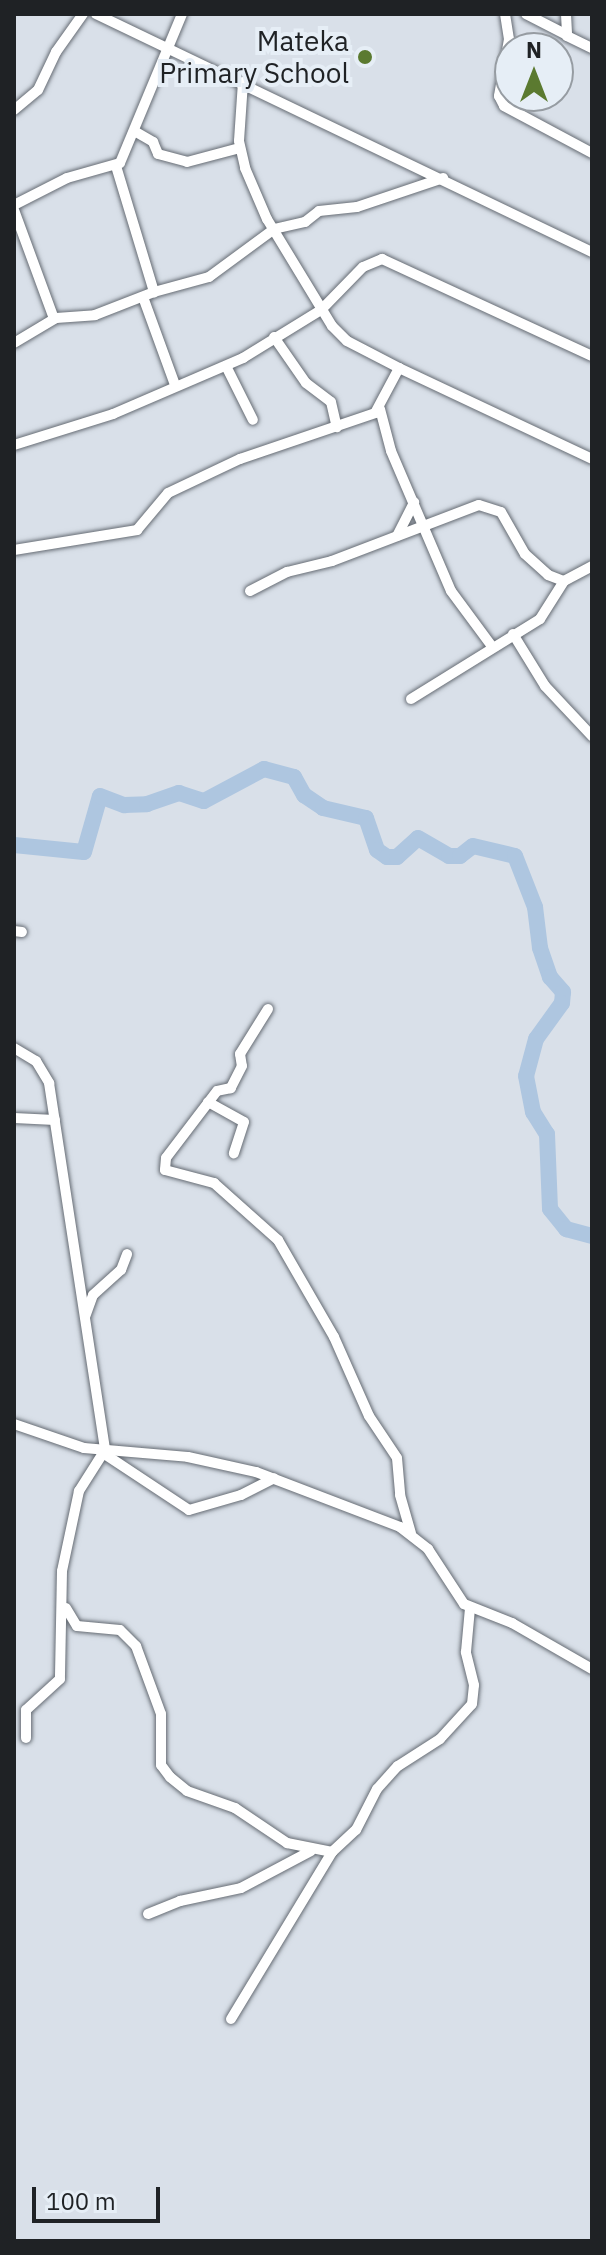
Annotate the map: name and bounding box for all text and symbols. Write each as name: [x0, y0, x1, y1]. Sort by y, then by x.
place label: Mateka Primary School: [159, 24, 349, 90]
north arrow: [494, 32, 574, 112]
text: N: [526, 35, 542, 64]
marker: Mateka Primary School: [356, 48, 374, 66]
scale bar: [36, 2171, 164, 2221]
text: 100 m: [46, 2185, 116, 2217]

